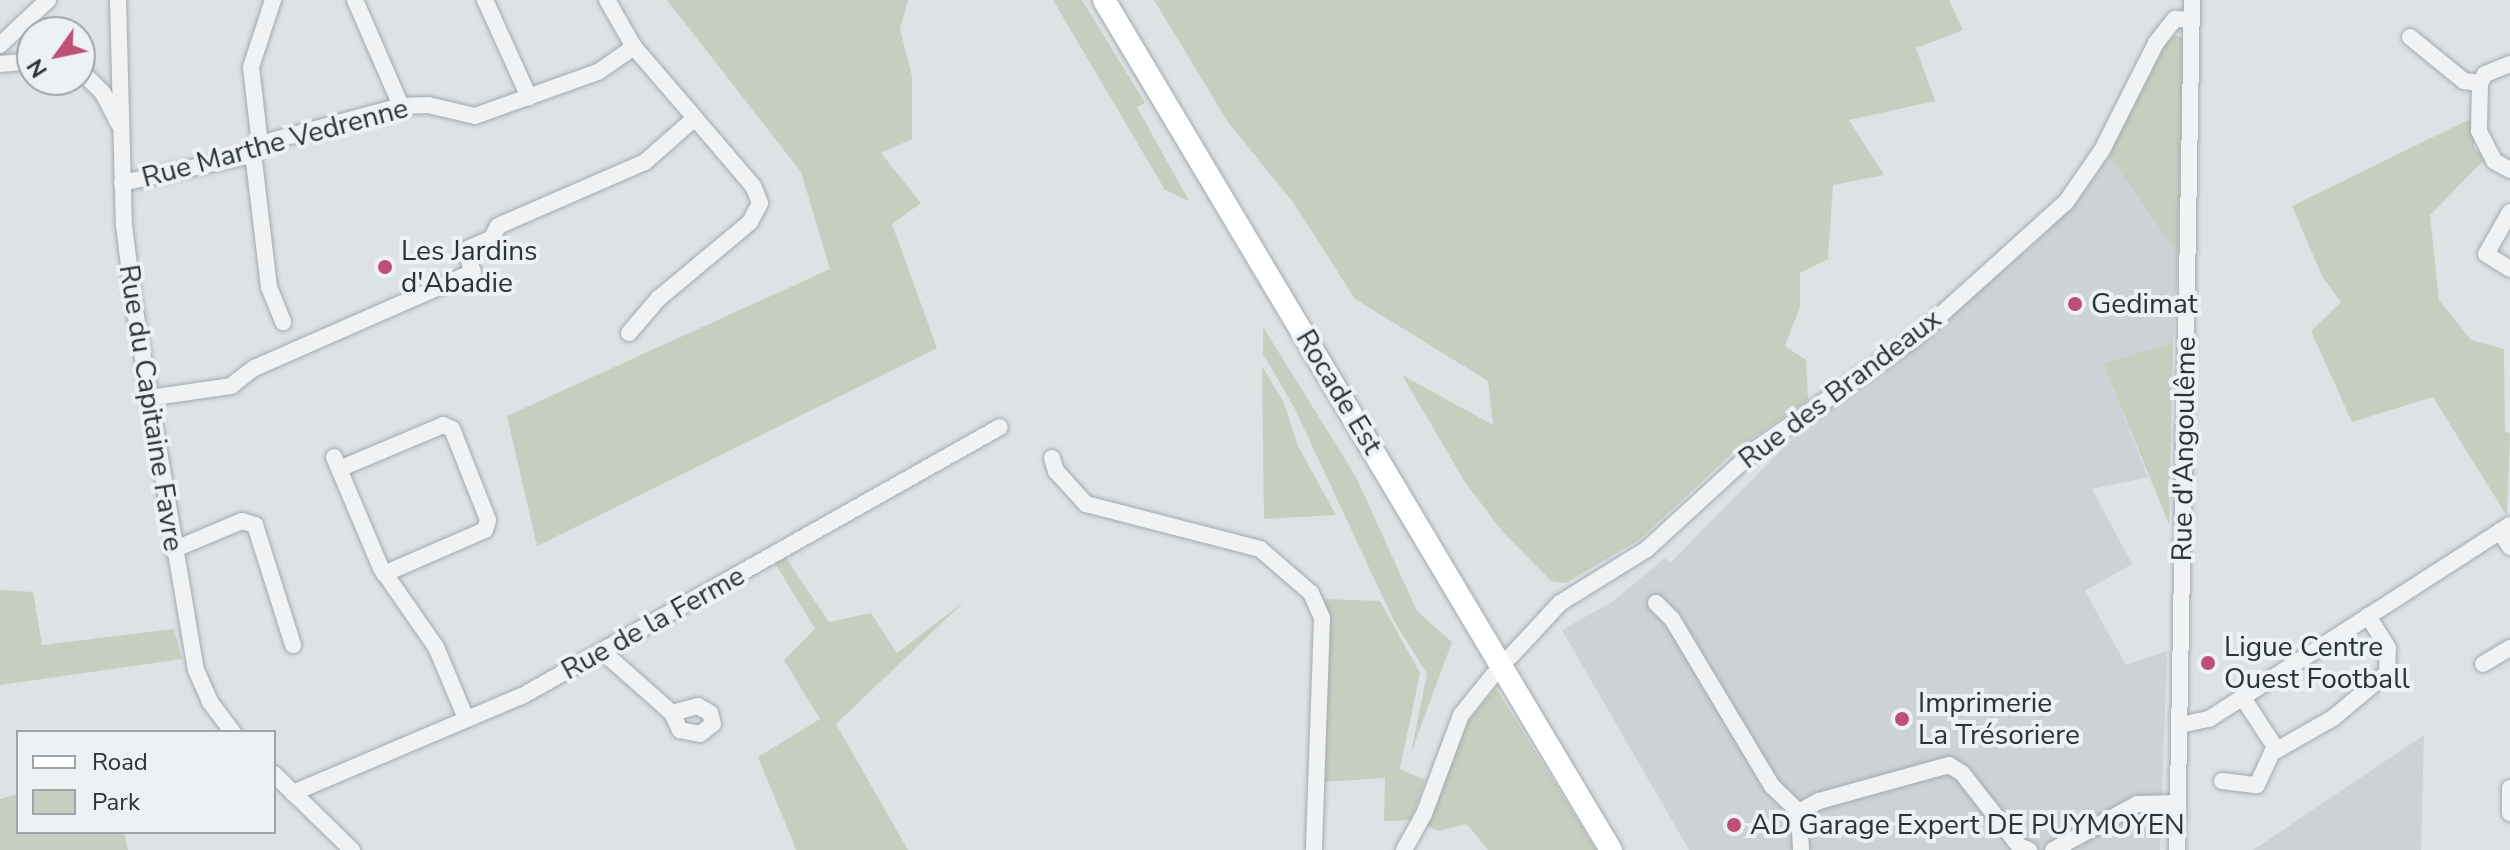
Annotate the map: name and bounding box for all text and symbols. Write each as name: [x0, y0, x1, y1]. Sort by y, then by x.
north arrow: [16, 16, 96, 96]
text: N: [20, 53, 55, 83]
street label: Rue Marthe Vedrenne: [138, 91, 412, 195]
place label: Les Jardins d'Abadie: [401, 234, 538, 300]
marker: Les Jardins d'Abadie: [376, 258, 394, 276]
street label: Rue du Capitaine Favre: [112, 262, 190, 554]
place label: Gedimat: [2091, 287, 2198, 321]
marker: Gedimat: [2066, 295, 2084, 313]
street label: Rue des Brandeaux: [1732, 302, 1948, 476]
street label: Rocade Est: [1289, 324, 1389, 460]
street label: Rue d'Angoulême: [2165, 336, 2203, 562]
street label: Rue de la Ferme: [556, 559, 750, 687]
place label: Ligue Centre Ouest Football: [2224, 630, 2410, 696]
marker: Ligue Centre Ouest Football: [2199, 654, 2217, 672]
place label: Imprimerie La Trésoriere: [1918, 686, 2080, 752]
marker: Imprimerie La Trésoriere: [1893, 710, 1911, 728]
legend: [16, 730, 276, 834]
text: Road: [92, 746, 148, 778]
text: Park: [92, 786, 140, 818]
place label: AD Garage Expert DE PUYMOYEN: [1750, 808, 2185, 842]
marker: AD Garage Expert DE PUYMOYEN: [1725, 816, 1743, 834]

